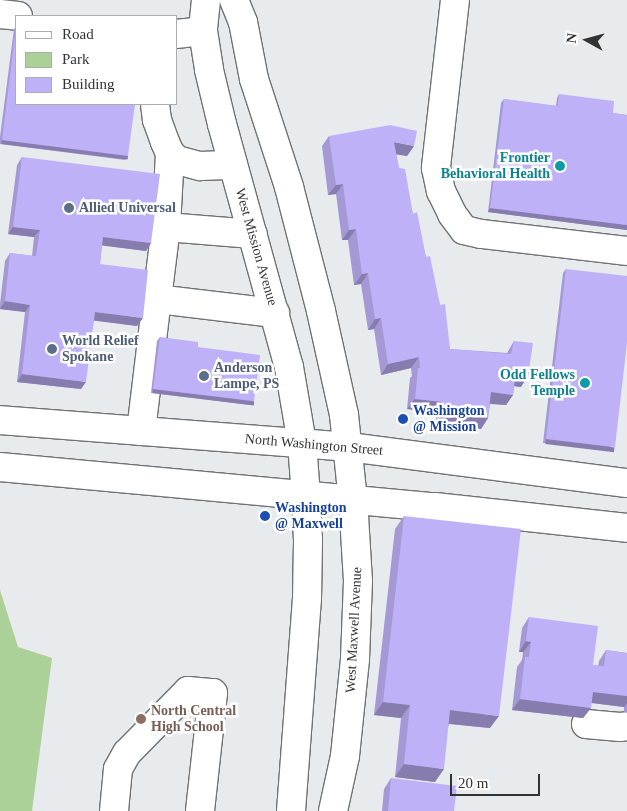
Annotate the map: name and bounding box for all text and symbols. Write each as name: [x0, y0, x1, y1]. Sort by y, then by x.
legend: [15, 15, 178, 105]
north arrow: [562, 15, 612, 65]
text: Road: [62, 26, 94, 42]
text: N: [564, 32, 580, 44]
text: Park: [62, 51, 90, 67]
text: Building: [62, 76, 115, 92]
place label: Frontier Behavioral Health: [441, 150, 550, 182]
marker: Frontier Behavioral Health: [554, 160, 566, 172]
street label: West Mission Avenue: [231, 186, 281, 308]
place label: Allied Universal: [79, 200, 176, 216]
marker: Allied Universal: [63, 202, 75, 214]
place label: World Relief Spokane: [62, 333, 139, 366]
marker: World Relief Spokane: [46, 343, 58, 355]
place label: Anderson Lampe, PS: [214, 360, 279, 392]
place label: Odd Fellows Temple: [500, 367, 575, 400]
marker: Anderson Lampe, PS: [198, 370, 210, 382]
marker: Odd Fellows Temple: [579, 377, 591, 389]
place label: Washington @ Mission: [413, 403, 485, 436]
marker: Washington @ Mission: [397, 413, 409, 425]
street label: North Washington Street: [244, 431, 384, 459]
place label: Washington @ Maxwell: [275, 500, 347, 532]
marker: Washington @ Maxwell: [259, 510, 271, 522]
street label: West Maxwell Avenue: [342, 566, 366, 694]
place label: North Central High School: [151, 703, 236, 736]
marker: North Central High School: [135, 713, 147, 725]
scale bar: [452, 764, 542, 796]
text: 20 m: [458, 775, 488, 791]

